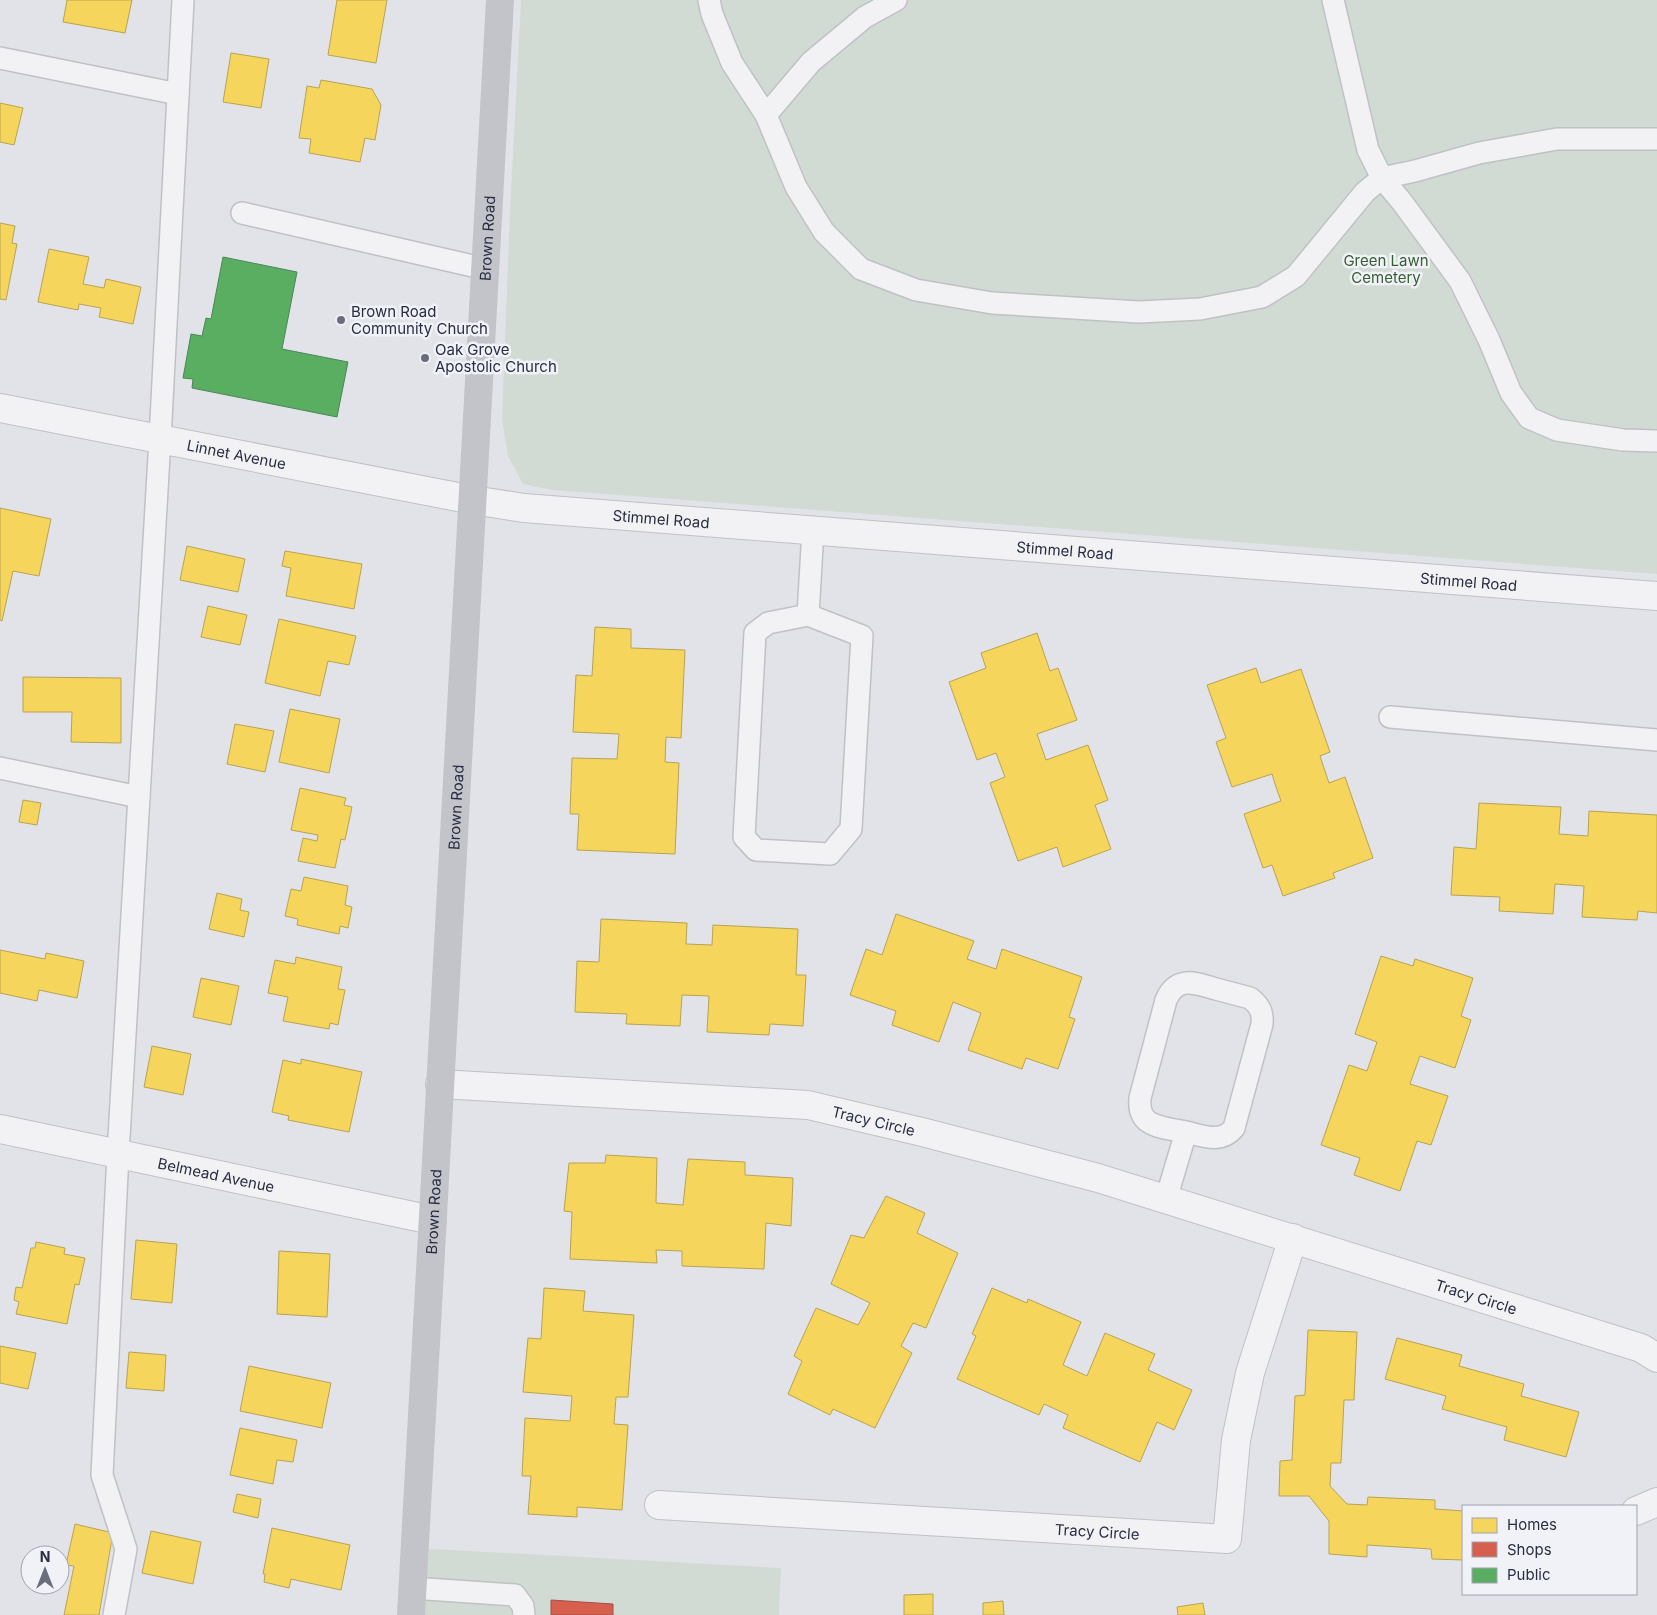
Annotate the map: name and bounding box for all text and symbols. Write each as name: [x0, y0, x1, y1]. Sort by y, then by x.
street label: Brown Road: [475, 195, 499, 281]
park label: Green Lawn Cemetery: [1343, 251, 1429, 287]
place label: Brown Road Community Church: [351, 302, 488, 338]
marker: Brown Road Community Church: [335, 314, 347, 326]
place label: Oak Grove Apostolic Church: [435, 340, 557, 376]
marker: Oak Grove Apostolic Church: [419, 352, 431, 364]
street label: Linnet Avenue: [185, 435, 288, 473]
street label: Stimmel Road: [612, 505, 710, 532]
street label: Stimmel Road: [1016, 537, 1114, 563]
street label: Stimmel Road: [1419, 568, 1518, 595]
street label: Brown Road: [444, 764, 467, 850]
street label: Tracy Circle: [830, 1102, 917, 1140]
street label: Belmead Avenue: [156, 1153, 276, 1196]
street label: Brown Road: [421, 1168, 445, 1255]
street label: Tracy Circle: [1433, 1275, 1520, 1318]
legend: [1462, 1505, 1637, 1595]
text: Homes: [1507, 1515, 1557, 1534]
street label: Tracy Circle: [1054, 1519, 1140, 1543]
text: Shops: [1507, 1540, 1552, 1559]
north arrow: [20, 1545, 70, 1595]
text: N: [40, 1548, 50, 1565]
text: Public: [1507, 1565, 1550, 1584]

